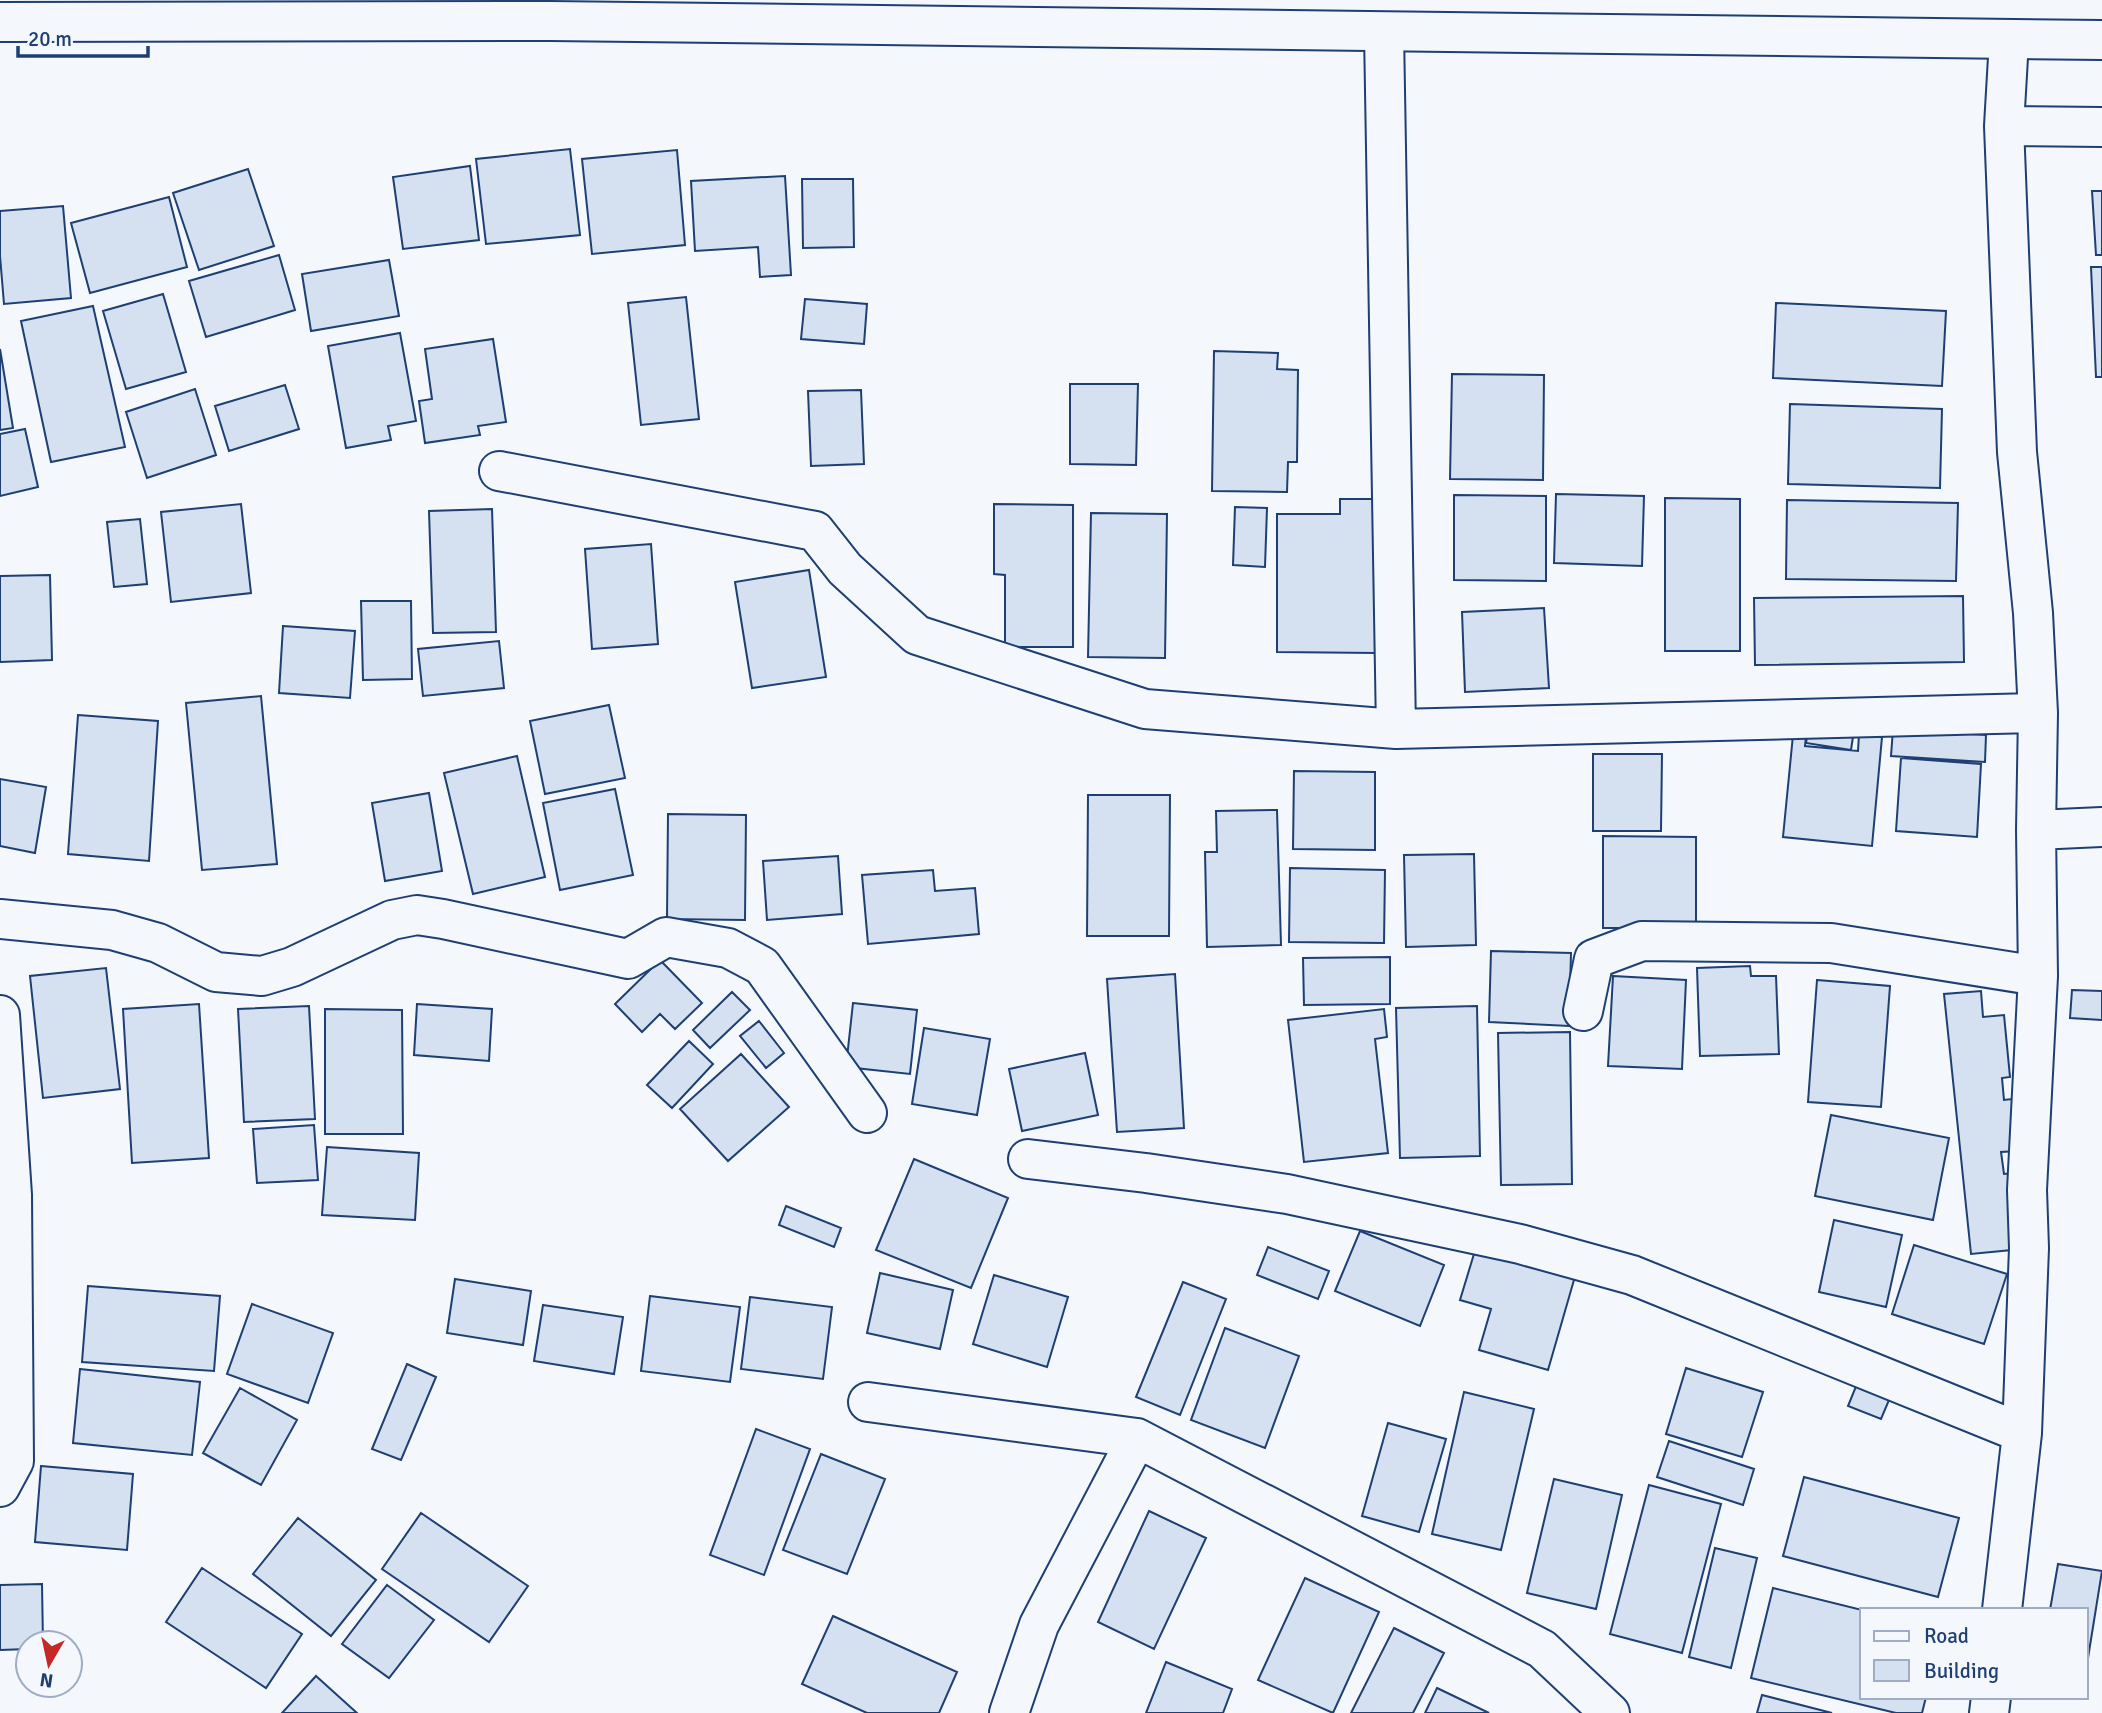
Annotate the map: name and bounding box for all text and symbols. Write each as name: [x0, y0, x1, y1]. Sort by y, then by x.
scale bar: [18, 14, 147, 58]
text: 20 m: [28, 26, 72, 52]
legend: [1860, 1608, 2088, 1699]
text: Road: [1924, 1623, 1969, 1649]
north arrow: [14, 1629, 84, 1699]
text: Building: [1924, 1658, 1999, 1684]
text: N: [38, 1667, 55, 1693]

